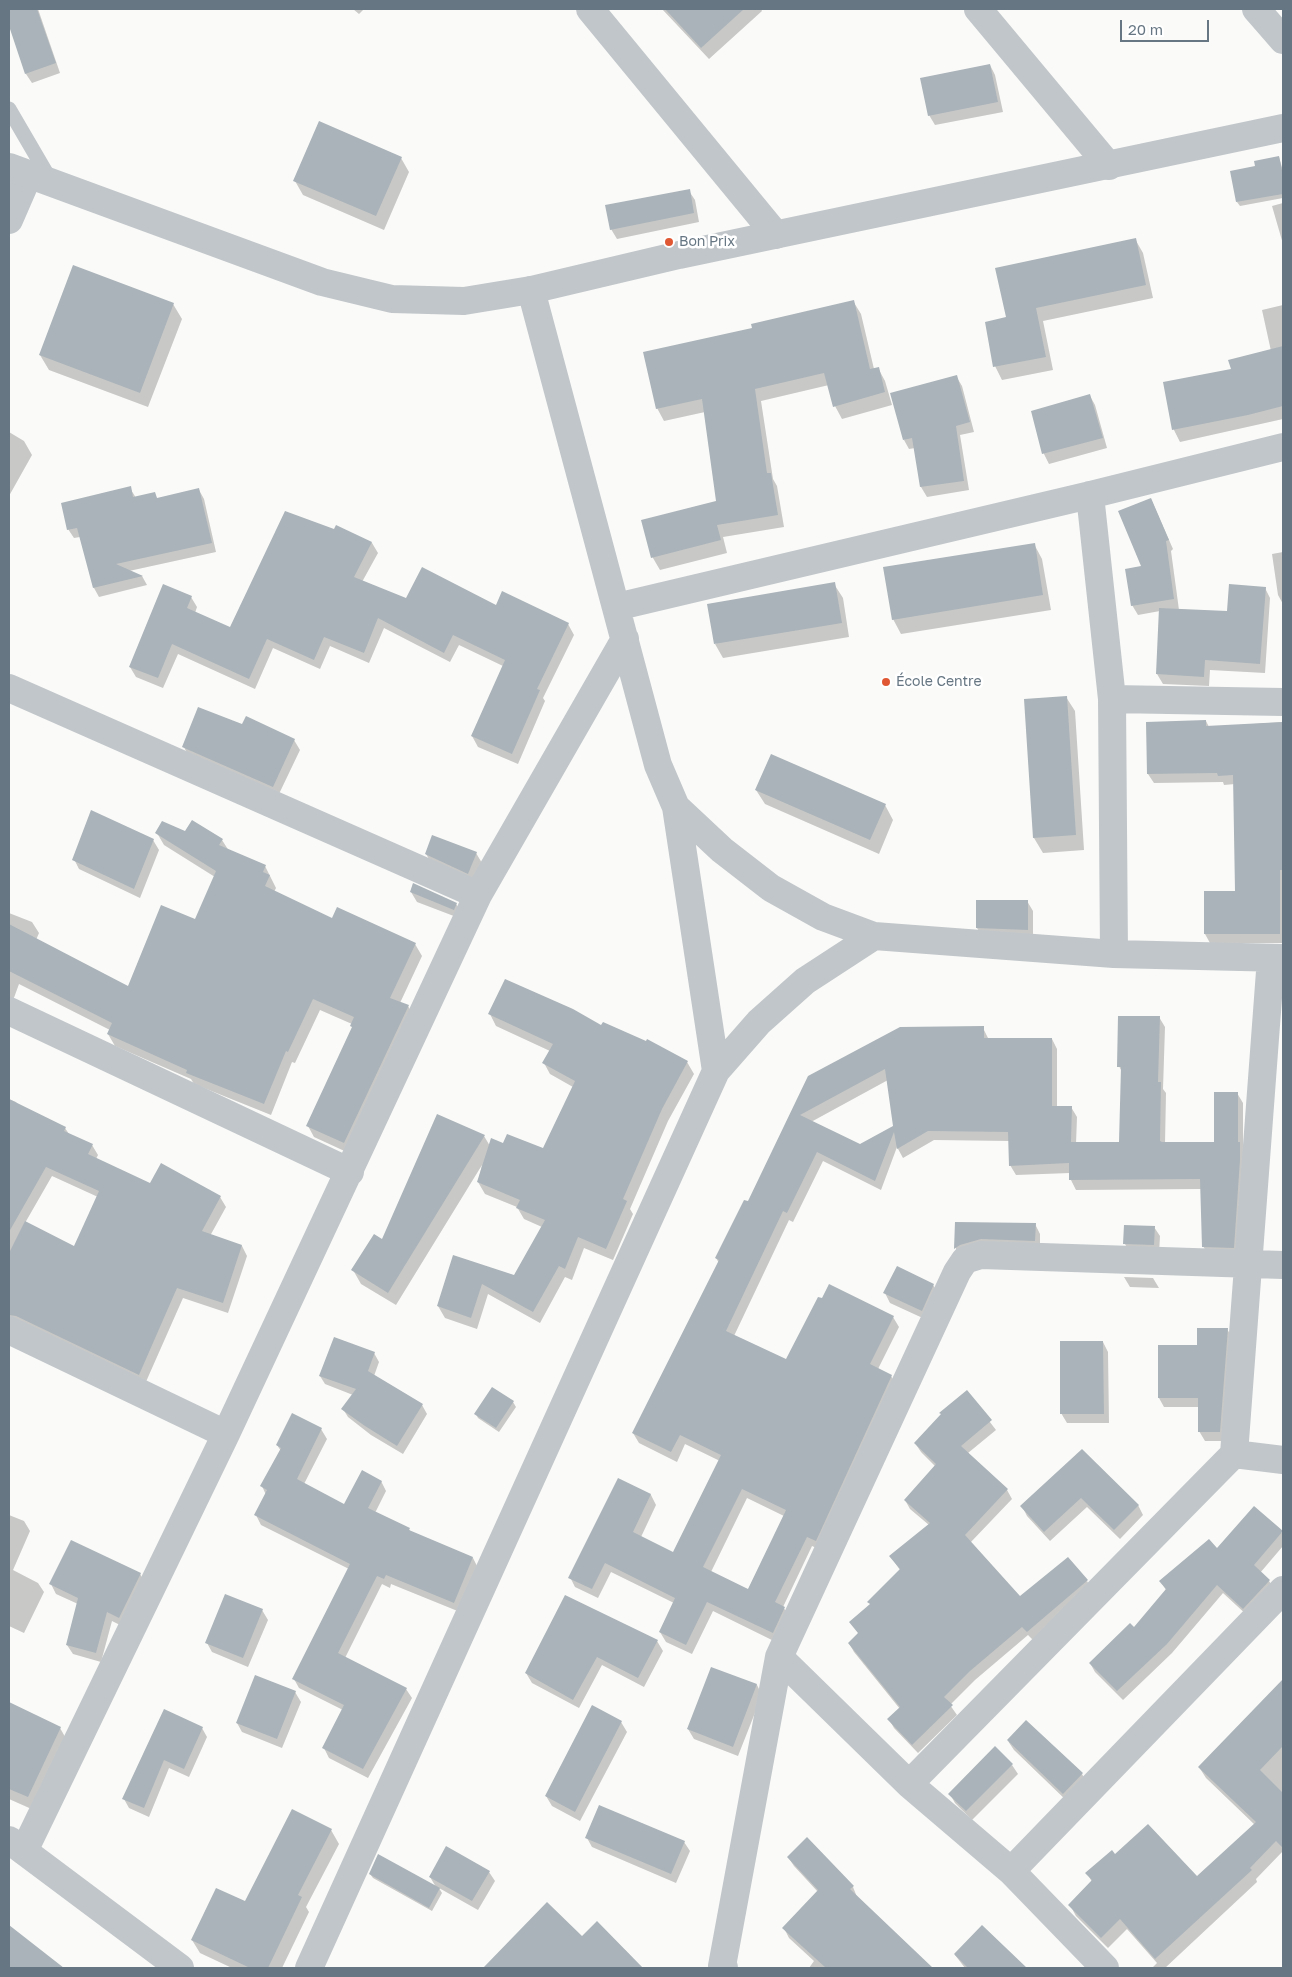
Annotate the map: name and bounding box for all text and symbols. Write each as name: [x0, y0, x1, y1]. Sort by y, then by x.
scale bar: [1122, 10, 1211, 42]
text: 20 m: [1128, 20, 1163, 38]
place label: Bon Prix: [679, 234, 735, 250]
marker: Bon Prix: [663, 236, 675, 248]
place label: École Centre: [896, 674, 982, 690]
marker: École Centre: [880, 676, 892, 688]

